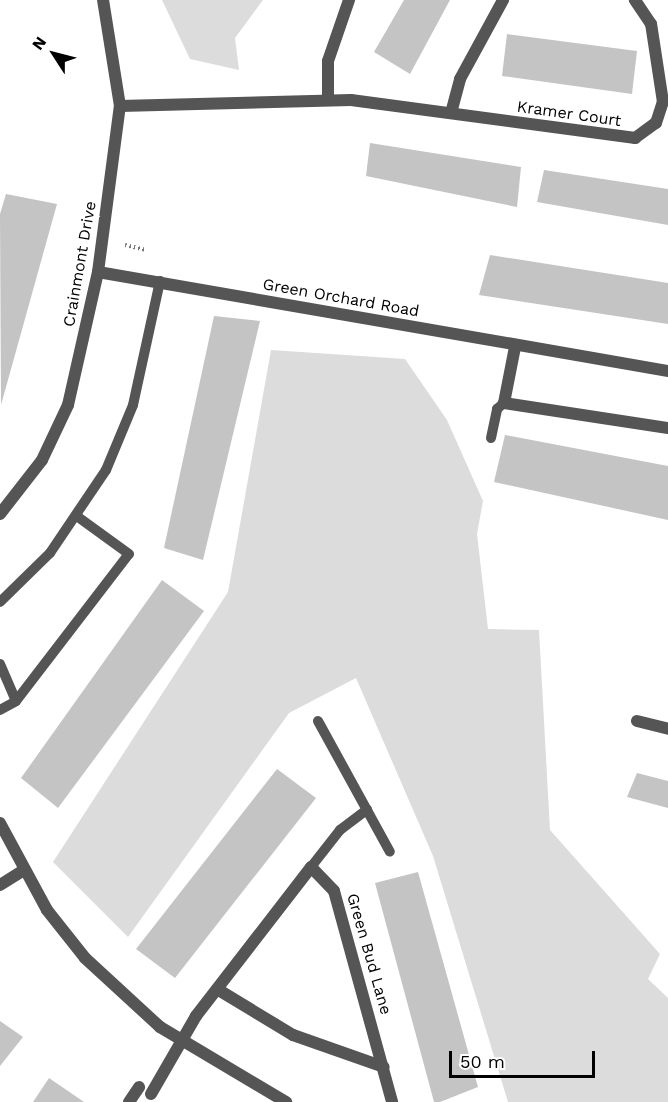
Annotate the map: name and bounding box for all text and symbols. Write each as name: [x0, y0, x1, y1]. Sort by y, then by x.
north arrow: [24, 24, 84, 84]
text: N: [28, 33, 50, 54]
street label: Kramer Court: [515, 97, 623, 131]
street label: Crainmont Drive: [60, 200, 100, 328]
street label: Green Orchard Road: [261, 275, 421, 321]
street label: Green Bud Lane: [343, 891, 395, 1017]
scale bar: [452, 1039, 598, 1077]
text: 50 m: [460, 1051, 505, 1072]

